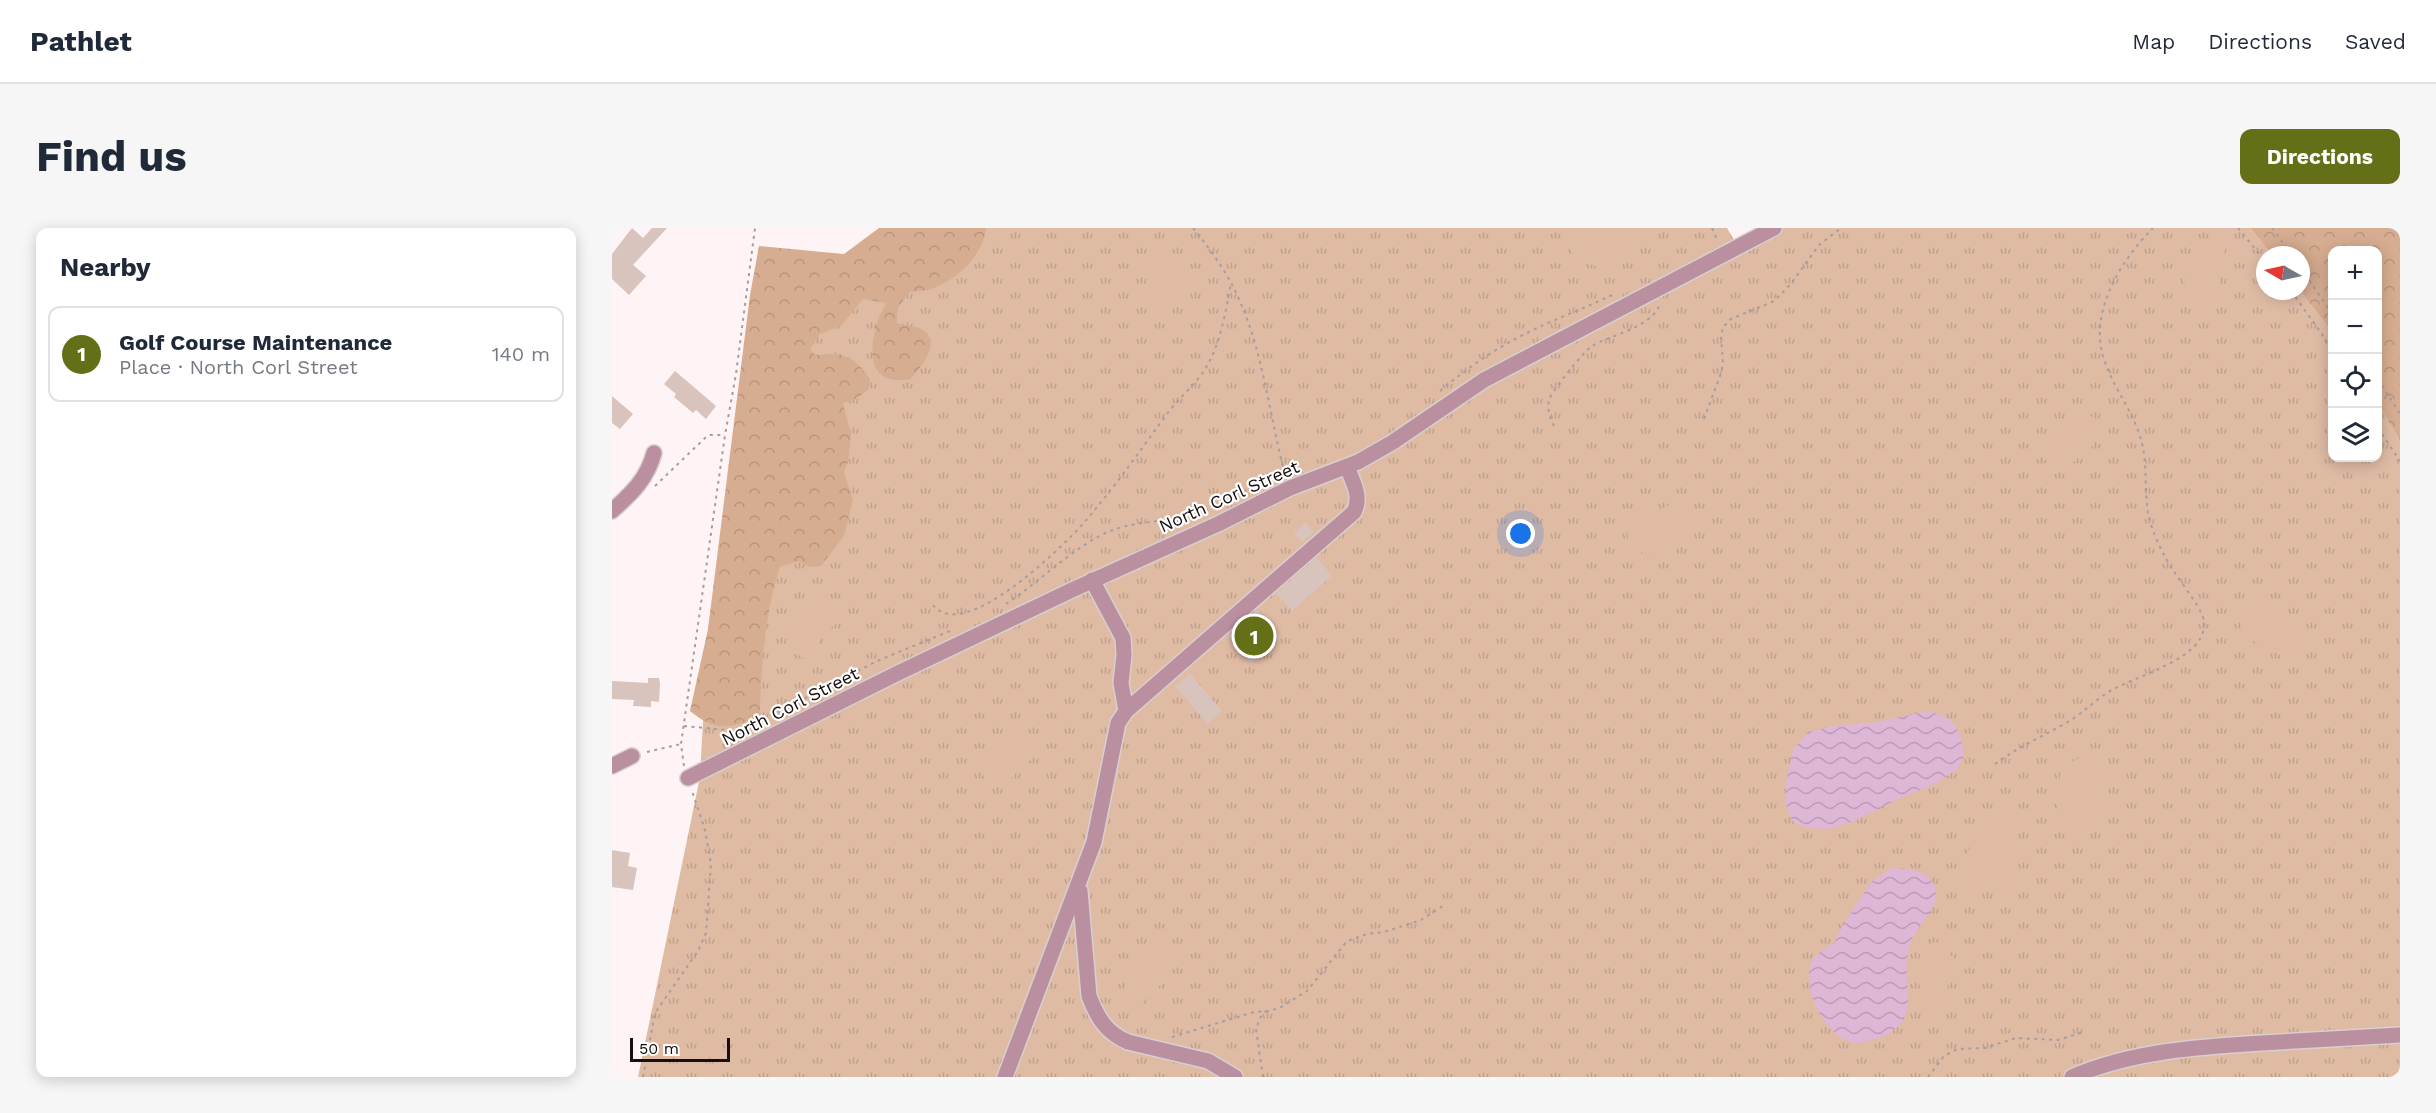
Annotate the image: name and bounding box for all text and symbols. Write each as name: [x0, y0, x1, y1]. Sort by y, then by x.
text: Pathlet: [30, 25, 132, 58]
text: Map: [2132, 29, 2175, 54]
text: Directions: [2208, 29, 2312, 54]
text: Saved: [2345, 29, 2406, 54]
button: Directions: [2240, 129, 2400, 184]
text: Find us: [36, 132, 187, 181]
north arrow: [2256, 246, 2310, 300]
map controls: [2328, 246, 2382, 462]
button: +: [2328, 246, 2382, 300]
text: Nearby: [60, 252, 151, 282]
button: −: [2328, 300, 2382, 354]
text: Golf Course Maintenance: [119, 330, 392, 355]
text: 1: [77, 342, 86, 366]
text: 140 m: [492, 342, 550, 366]
button: locate: [2328, 354, 2382, 408]
text: Place · North Corl Street: [119, 355, 358, 379]
button: layers: [2328, 408, 2382, 462]
street label: North Corl Street: [1156, 455, 1303, 536]
your location: [1506, 519, 1535, 548]
pin: 1: [1234, 614, 1274, 658]
street label: North Corl Street: [718, 662, 863, 750]
scale bar: [630, 1035, 730, 1062]
text: 50 m: [639, 1039, 679, 1058]

